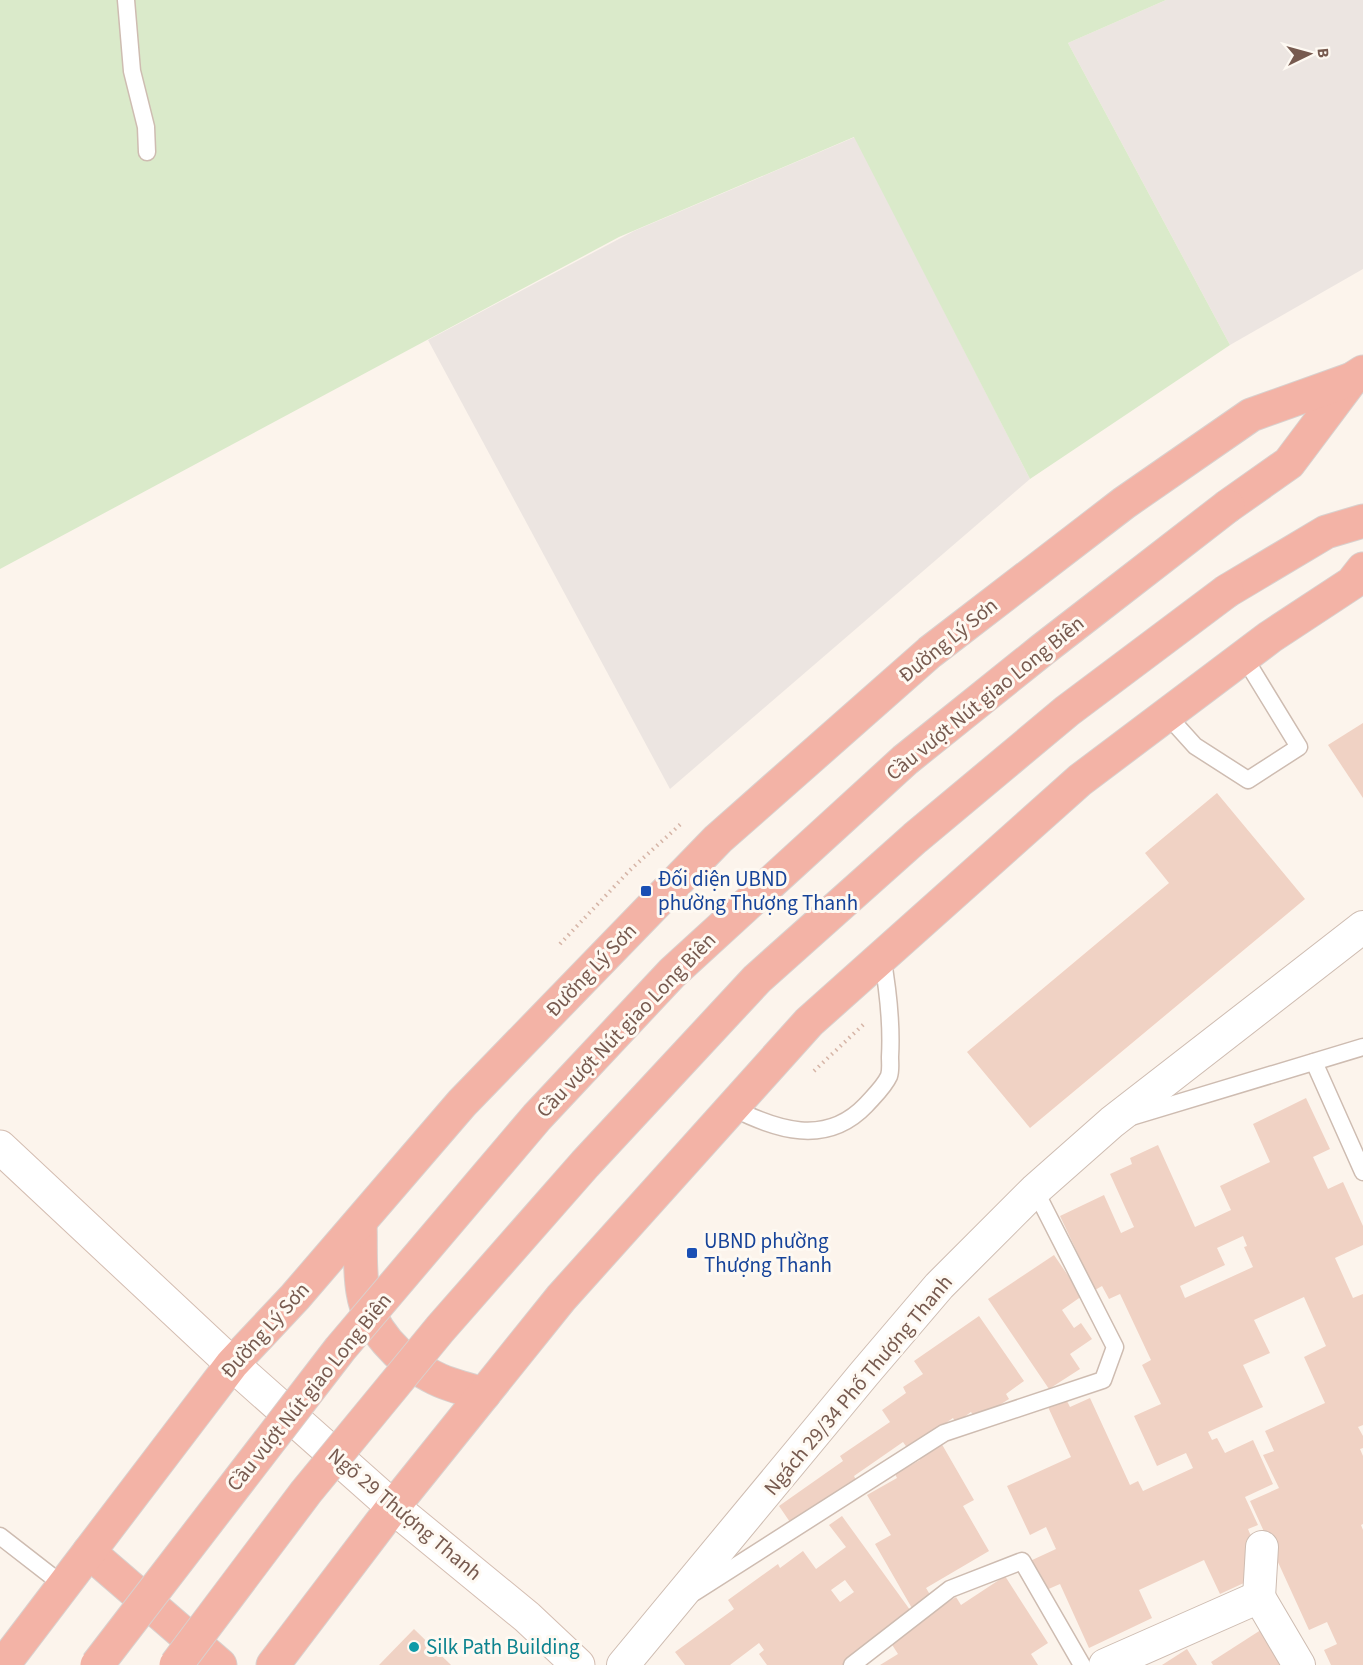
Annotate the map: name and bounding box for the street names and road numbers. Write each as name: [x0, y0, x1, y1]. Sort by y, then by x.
street label: Đường Lý Sơn: [892, 591, 1004, 689]
street label: Cầu vượt Nút giao Long Biên: [879, 609, 1091, 787]
street label: Đường Lý Sơn: [539, 916, 643, 1024]
street label: Cầu vượt Nút giao Long Biên: [529, 926, 723, 1124]
street label: Ngách 29/34 Phố Thượng Thanh: [757, 1268, 959, 1502]
street label: Đường Lý Sơn: [214, 1275, 316, 1385]
street label: Cầu vượt Nút giao Long Biên: [220, 1286, 398, 1498]
street label: Ngõ 29 Thượng Thanh: [322, 1441, 488, 1587]

